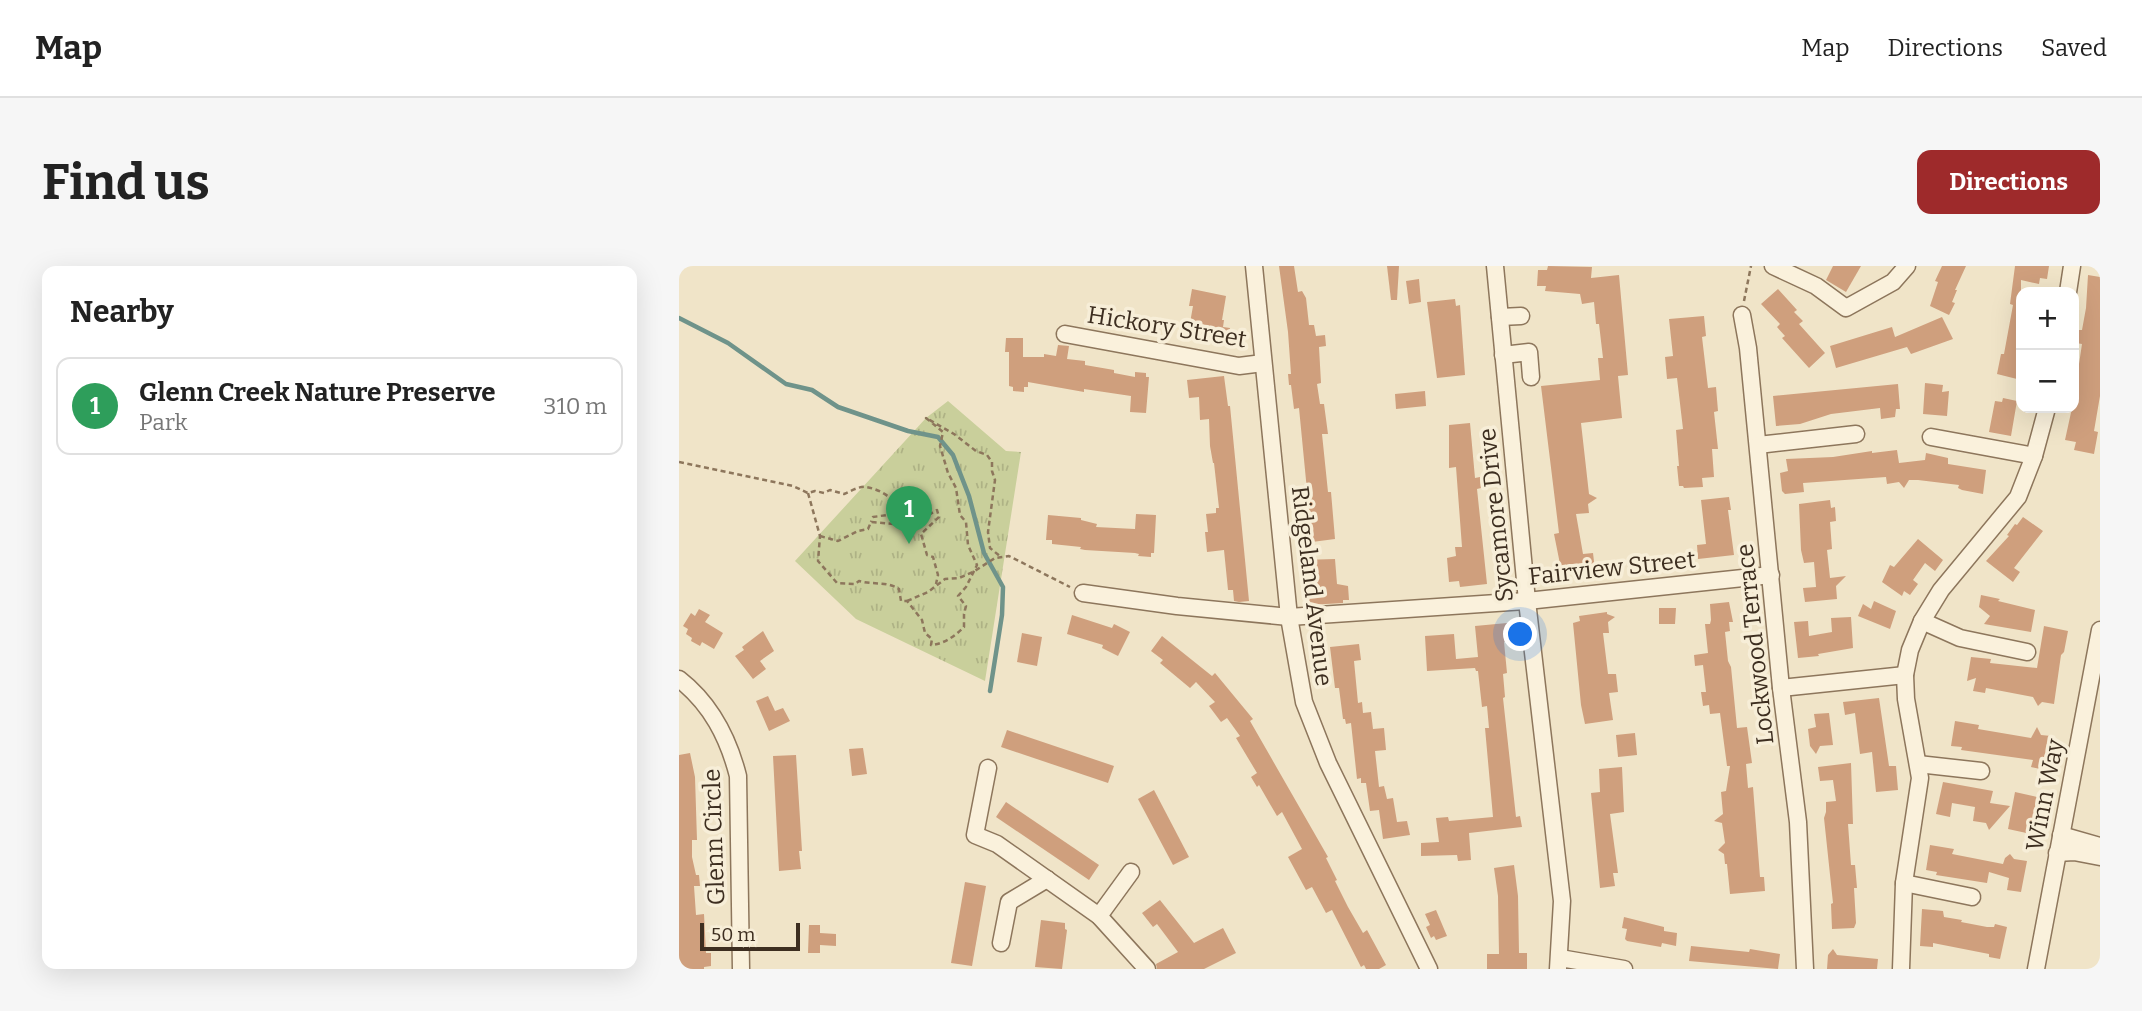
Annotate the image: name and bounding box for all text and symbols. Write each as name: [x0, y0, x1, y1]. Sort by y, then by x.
text: Map: [35, 28, 102, 68]
text: Map: [1801, 34, 1850, 62]
text: Directions: [1888, 34, 2003, 62]
text: Saved: [2041, 34, 2107, 62]
button: Directions: [1917, 150, 2100, 214]
text: Find us: [42, 153, 210, 212]
map controls: [2016, 287, 2079, 413]
button: +: [2016, 287, 2079, 350]
text: Nearby: [70, 294, 174, 330]
street label: Hickory Street: [1085, 301, 1249, 353]
button: −: [2016, 350, 2079, 413]
text: Glenn Creek Nature Preserve: [139, 377, 496, 408]
text: 1: [90, 392, 100, 420]
text: 310 m: [543, 392, 607, 420]
text: Park: [139, 408, 188, 436]
street label: Sycamore Drive: [1473, 427, 1519, 603]
street label: Ridgeland Avenue: [1286, 484, 1338, 688]
pin: 1: [886, 486, 932, 544]
street label: Lockwood Terrace: [1731, 542, 1779, 746]
street label: Fairview Street: [1527, 545, 1697, 591]
your location: [1503, 617, 1537, 651]
street label: Winn Way: [2020, 736, 2070, 853]
street label: Glenn Circle: [698, 768, 730, 906]
scale bar: [700, 920, 800, 952]
text: 50 m: [711, 923, 755, 946]

